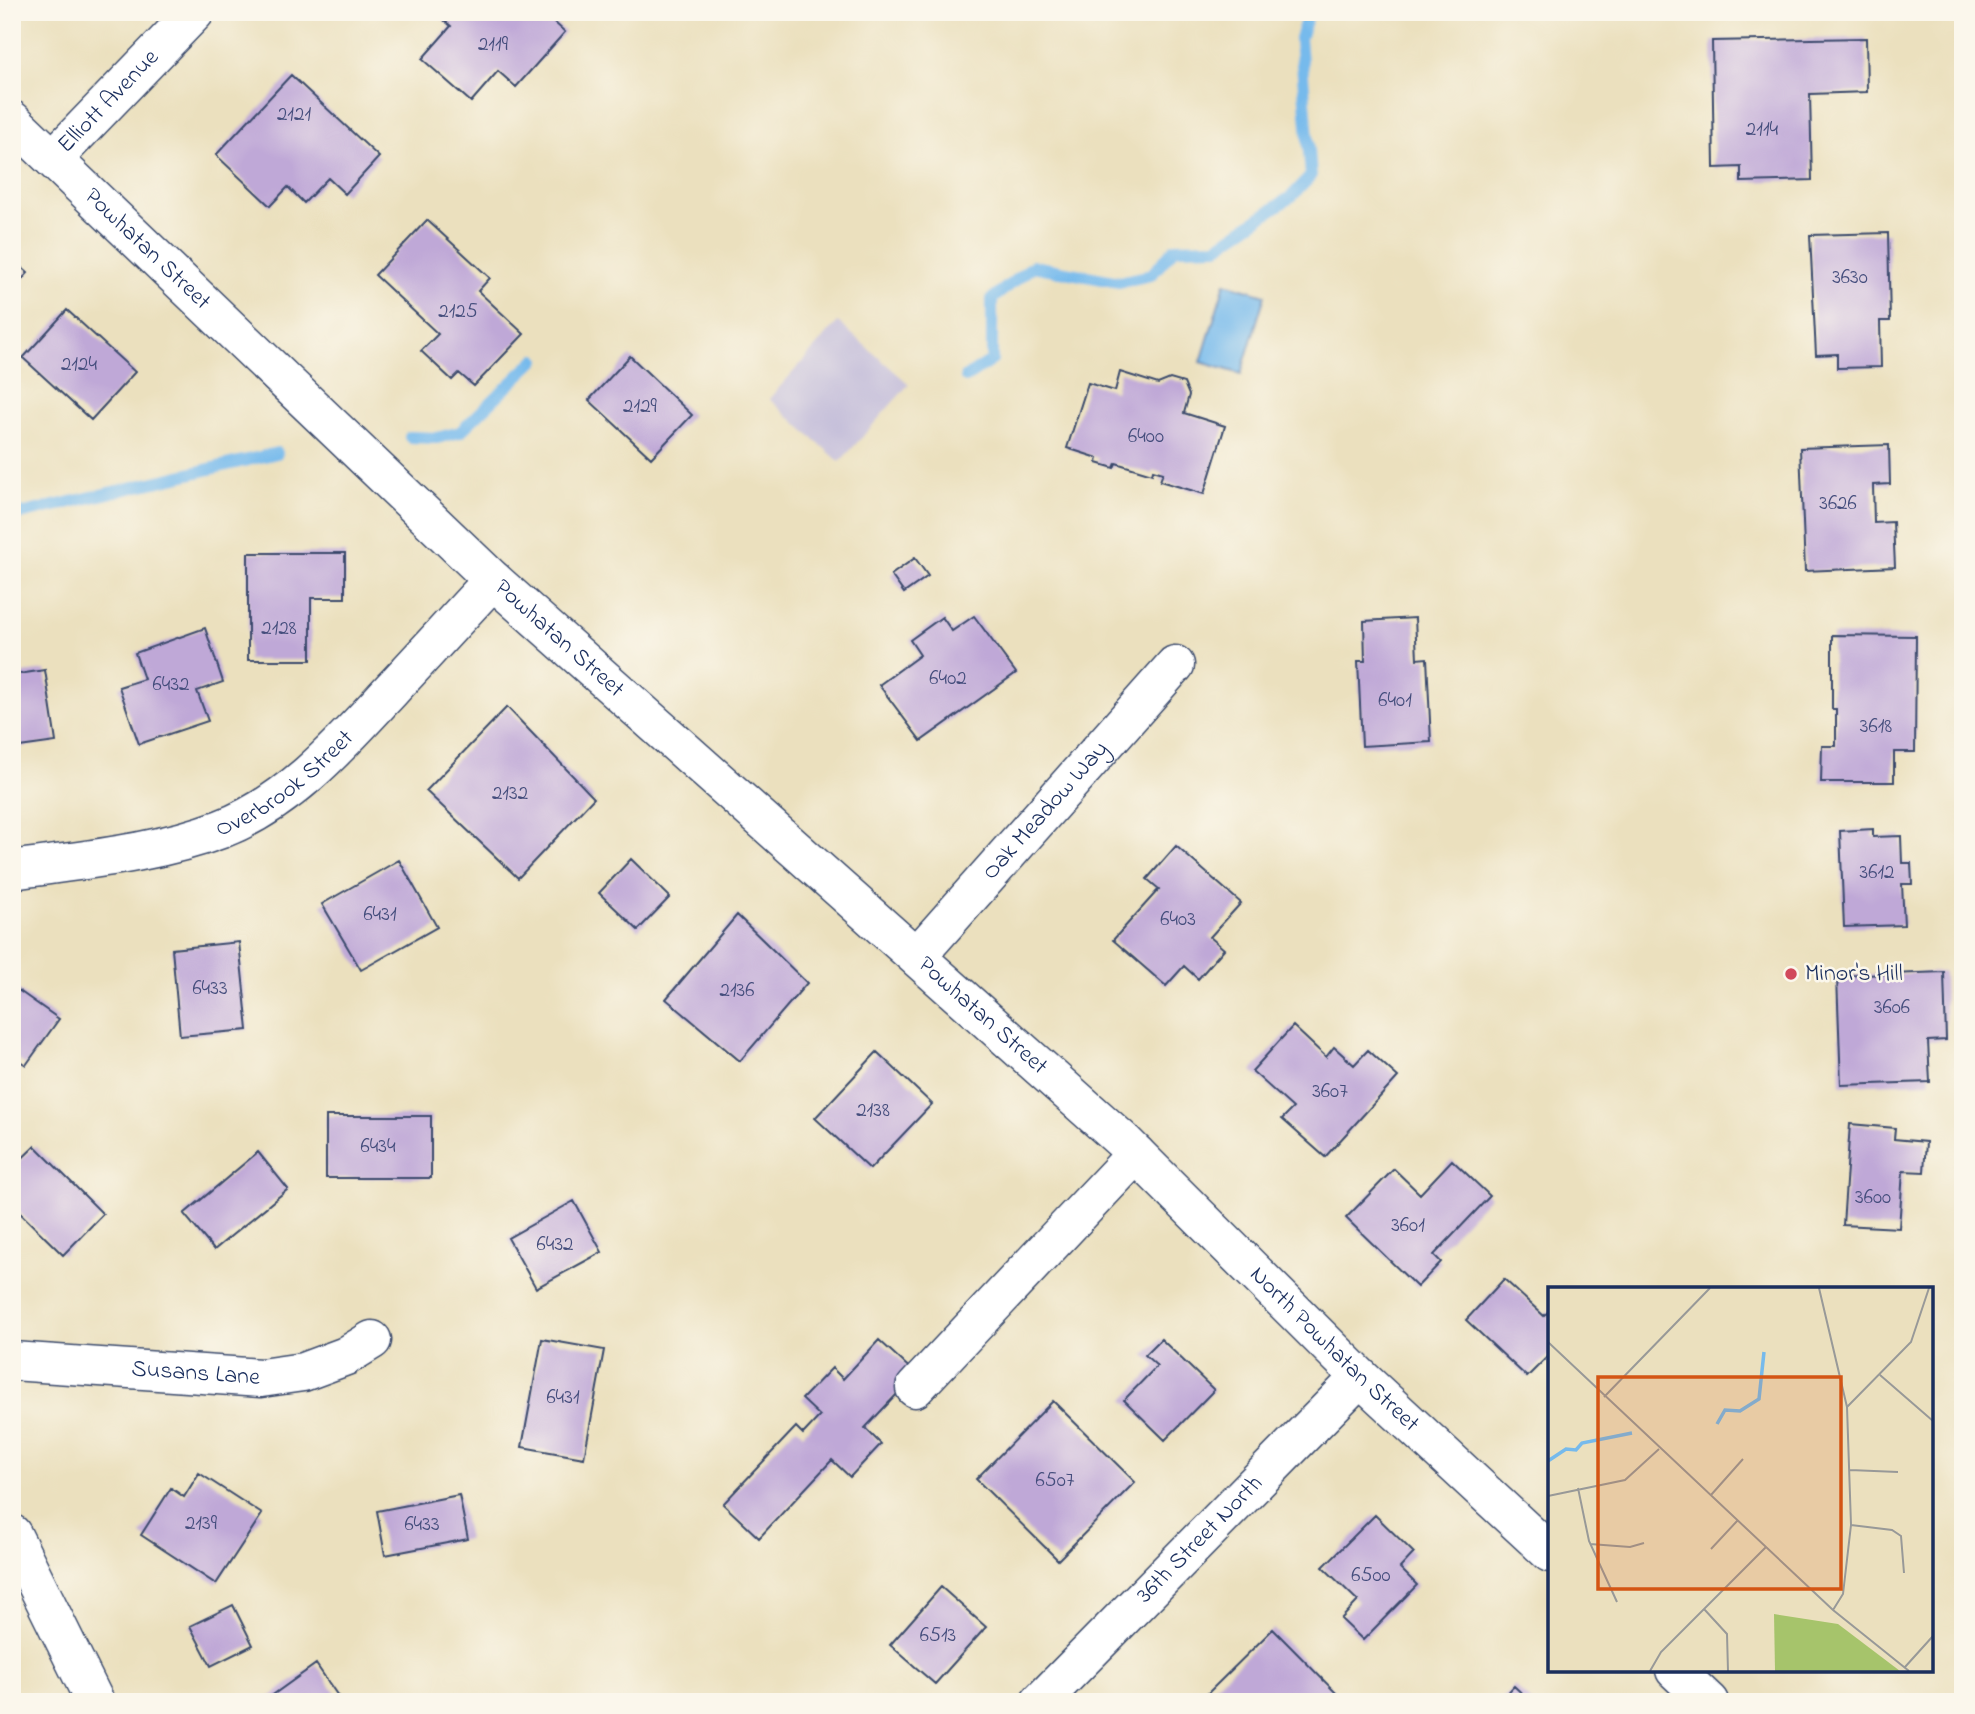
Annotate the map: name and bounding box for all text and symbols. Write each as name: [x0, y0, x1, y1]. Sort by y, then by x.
house number: 2119: [478, 30, 509, 60]
street label: Elliott Avenue: [50, 41, 168, 162]
house number: 2121: [277, 100, 311, 130]
house number: 2114: [1746, 115, 1779, 145]
street label: Powhatan Street: [76, 180, 219, 319]
house number: 3630: [1832, 263, 1868, 293]
house number: 2125: [438, 297, 478, 327]
house number: 2124: [61, 350, 97, 380]
house number: 2129: [623, 392, 658, 422]
house number: 6400: [1128, 422, 1164, 452]
house number: 3626: [1819, 489, 1857, 519]
street label: Powhatan Street: [486, 571, 632, 706]
house number: 2128: [261, 614, 297, 644]
house number: 6402: [929, 664, 967, 694]
house number: 6432: [152, 670, 190, 700]
house number: 6401: [1378, 686, 1412, 716]
house number: 3618: [1860, 712, 1892, 742]
street label: Overbrook Street: [211, 722, 362, 847]
street label: Oak Meadow Way: [974, 733, 1118, 888]
house number: 2132: [492, 779, 528, 809]
house number: 3612: [1859, 858, 1895, 888]
house number: 6431: [363, 900, 397, 930]
house number: 6403: [1160, 905, 1196, 935]
street label: Powhatan Street: [910, 948, 1055, 1084]
place label: Minor's Hill: [1805, 957, 1903, 992]
marker: Minor's Hill: [1783, 966, 1799, 982]
house number: 6433: [192, 974, 228, 1004]
house number: 2136: [719, 976, 755, 1006]
house number: 3606: [1874, 993, 1910, 1023]
house number: 3607: [1312, 1077, 1348, 1107]
house number: 2138: [856, 1096, 890, 1126]
house number: 6434: [360, 1132, 396, 1162]
house number: 3600: [1855, 1183, 1891, 1213]
house number: 3601: [1391, 1211, 1425, 1241]
house number: 6432: [536, 1230, 574, 1260]
street label: North Powhatan Street: [1241, 1258, 1427, 1441]
inset map: [1548, 1287, 1933, 1672]
street label: Susans Lane: [130, 1352, 261, 1395]
house number: 6431: [546, 1383, 580, 1413]
house number: 6507: [1036, 1466, 1075, 1496]
street label: 36th Street North: [1129, 1467, 1271, 1612]
house number: 2139: [185, 1509, 218, 1539]
house number: 6433: [404, 1510, 440, 1540]
house number: 6500: [1351, 1561, 1391, 1591]
house number: 6513: [920, 1621, 956, 1651]

